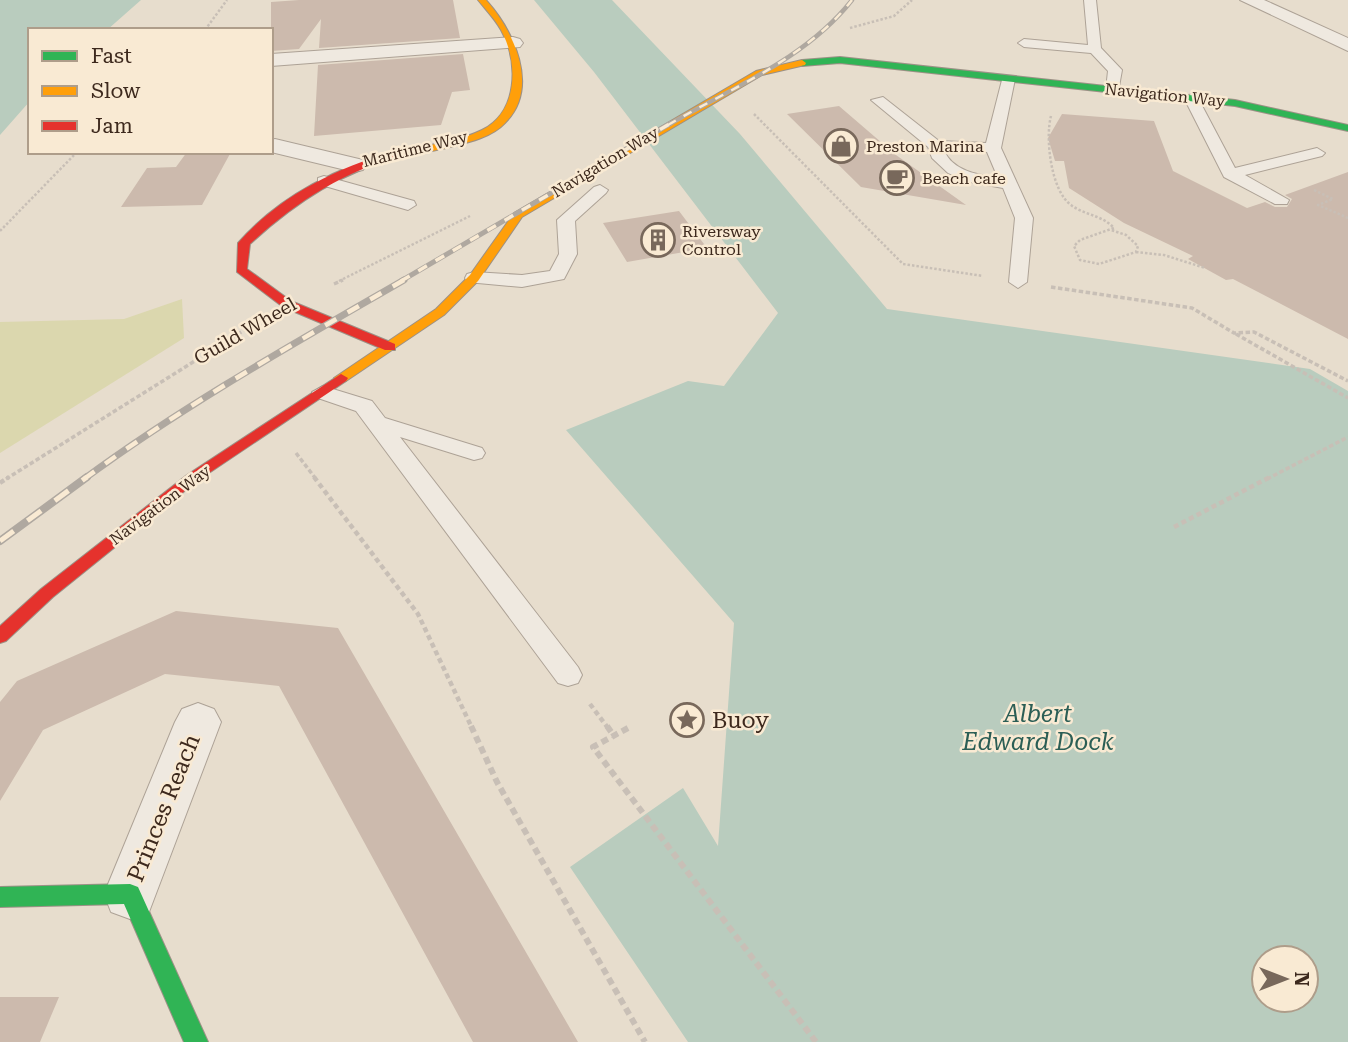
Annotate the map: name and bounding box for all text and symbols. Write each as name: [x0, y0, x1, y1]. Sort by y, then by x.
legend: [28, 28, 273, 154]
text: Fast: [91, 44, 132, 68]
text: Slow: [91, 79, 141, 103]
street label: Navigation Way: [1104, 79, 1227, 111]
text: Jam: [91, 114, 133, 138]
street label: Navigation Way: [548, 122, 662, 201]
street label: Maritime Way: [361, 127, 470, 171]
shop icon: Preston Marina: [822, 127, 860, 165]
place label: Preston Marina: [866, 137, 984, 156]
cafe icon: Beach cafe: [878, 159, 916, 197]
place label: Beach cafe: [922, 169, 1006, 188]
building icon: Riversway Control: [639, 221, 677, 259]
place label: Riversway Control: [682, 222, 761, 259]
street label: Guild Wheel: [190, 292, 300, 370]
street label: Navigation Way: [106, 461, 215, 549]
water label: Albert Edward Dock: [961, 700, 1114, 756]
place icon: Buoy: [668, 701, 706, 739]
place label: Buoy: [712, 707, 769, 734]
street label: Princes Reach: [122, 730, 206, 886]
north arrow: [1250, 944, 1320, 1014]
text: N: [1290, 972, 1313, 987]

